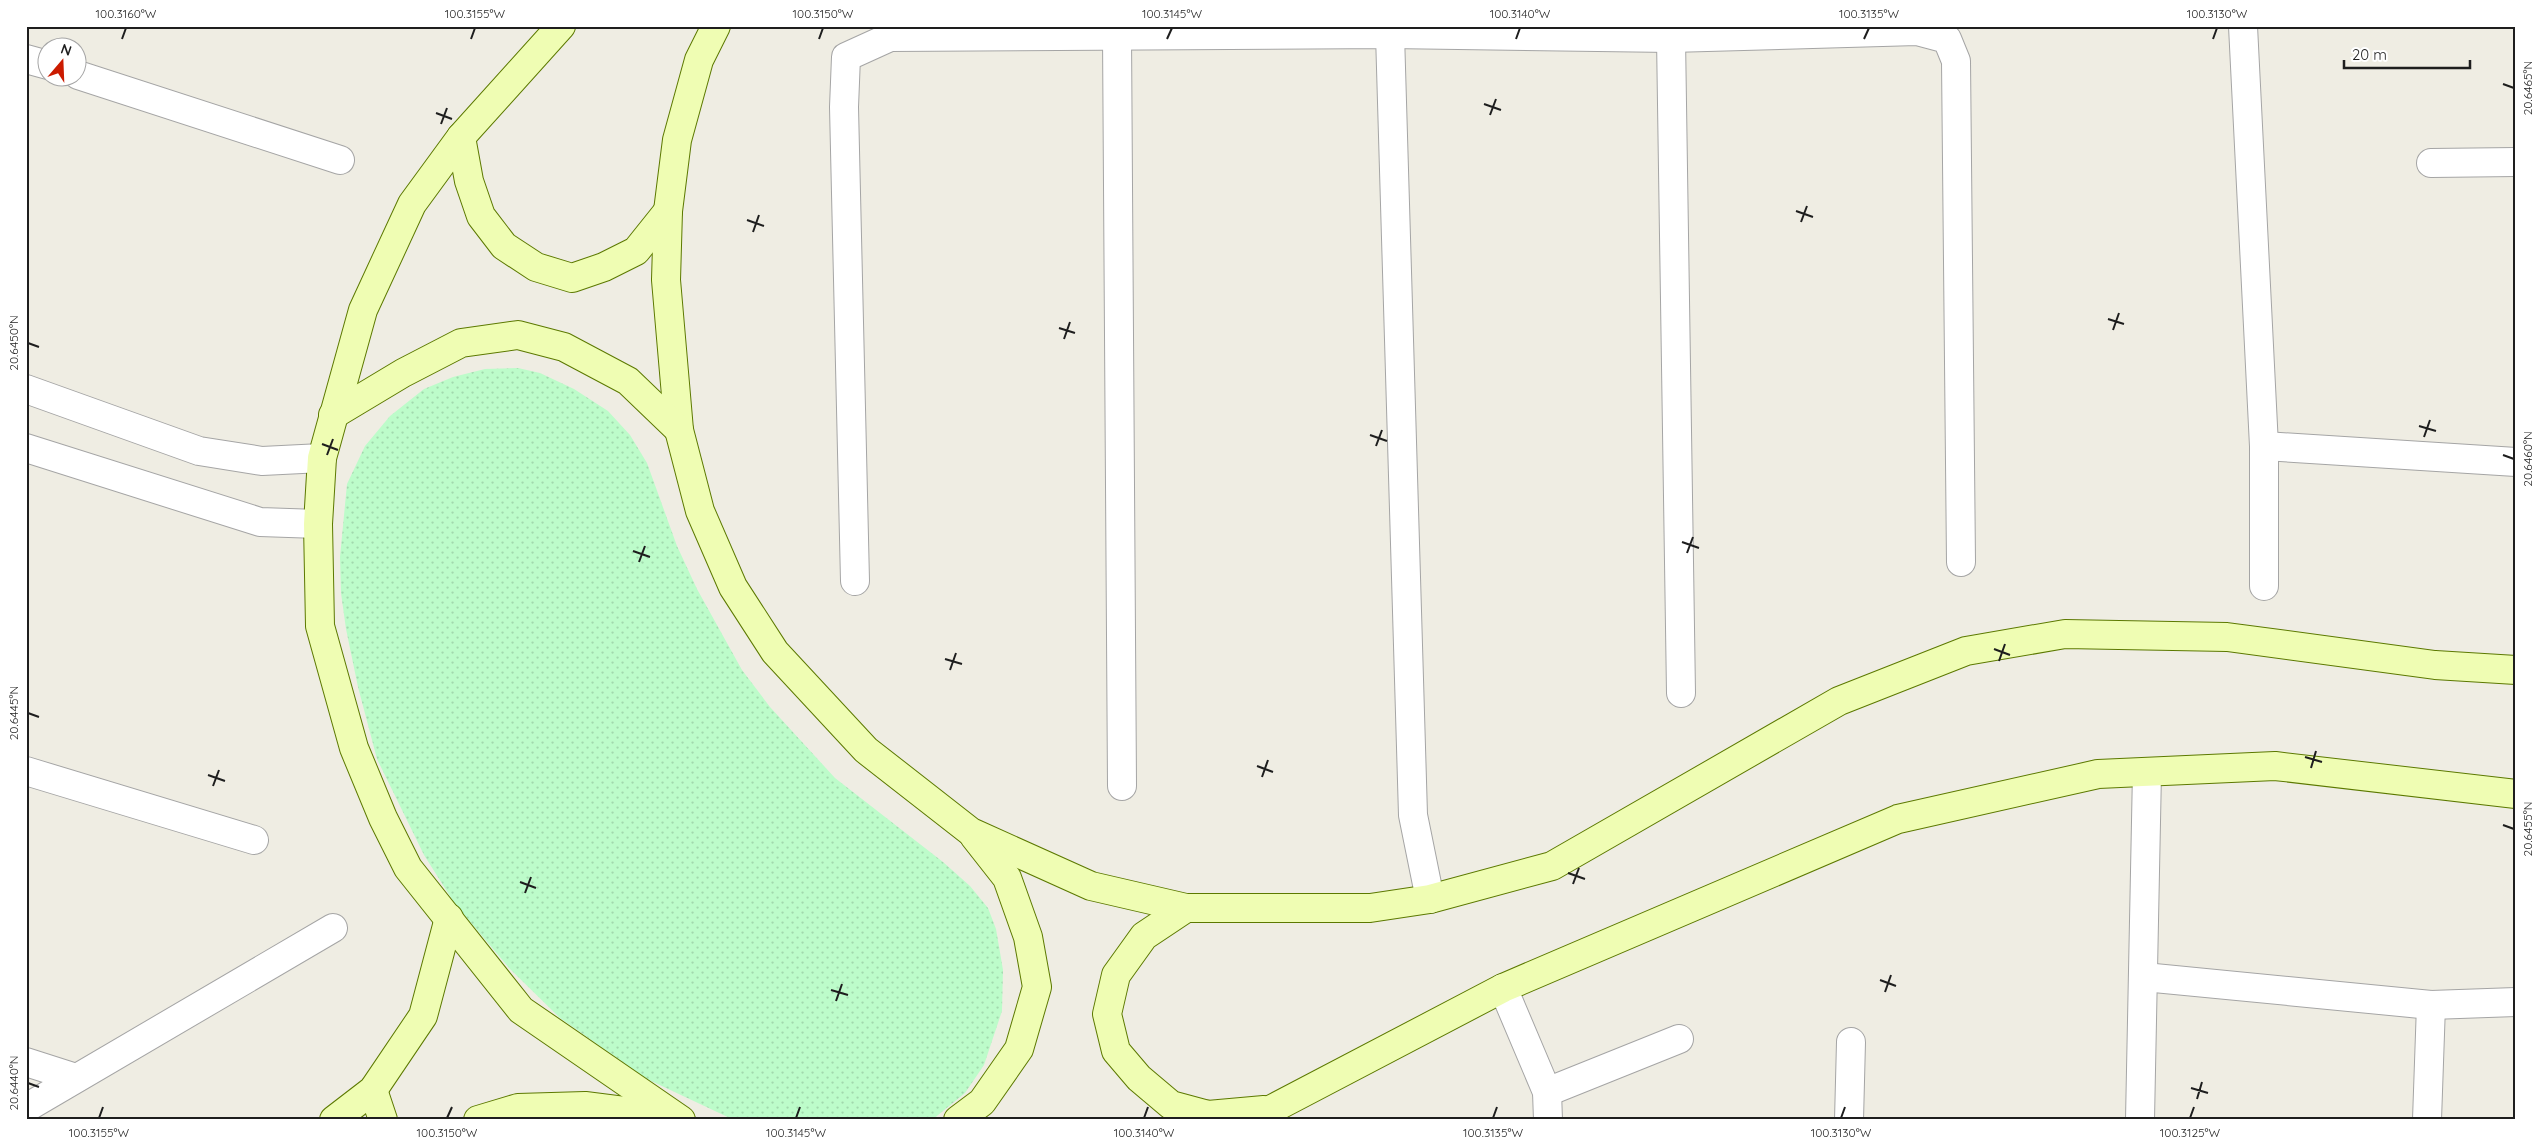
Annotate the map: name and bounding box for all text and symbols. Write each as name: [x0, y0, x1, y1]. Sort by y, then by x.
text: 100.3160°W: [96, 6, 157, 21]
text: 100.3155°W: [445, 6, 506, 21]
text: 100.3150°W: [793, 6, 854, 21]
text: 100.3145°W: [1142, 6, 1202, 21]
text: 100.3140°W: [1490, 6, 1551, 21]
text: 100.3135°W: [1839, 6, 1899, 21]
text: 100.3130°W: [2187, 6, 2248, 21]
north arrow: [38, 38, 88, 88]
scale bar: [2344, 38, 2471, 70]
text: N: [58, 40, 74, 60]
text: 20 m: [2352, 45, 2387, 64]
text: 20.6465°N: [2520, 61, 2535, 115]
text: 20.6450°N: [6, 315, 21, 371]
text: 20.6460°N: [2520, 431, 2535, 487]
text: 20.6445°N: [6, 686, 21, 740]
text: 20.6455°N: [2520, 802, 2535, 856]
text: 20.6440°N: [6, 1055, 21, 1111]
text: 100.3155°W: [69, 1125, 130, 1140]
text: 100.3150°W: [417, 1125, 478, 1140]
text: 100.3145°W: [766, 1125, 826, 1140]
text: 100.3140°W: [1114, 1125, 1175, 1140]
text: 100.3135°W: [1463, 1125, 1523, 1140]
text: 100.3130°W: [1811, 1125, 1872, 1140]
text: 100.3125°W: [2160, 1125, 2221, 1140]

